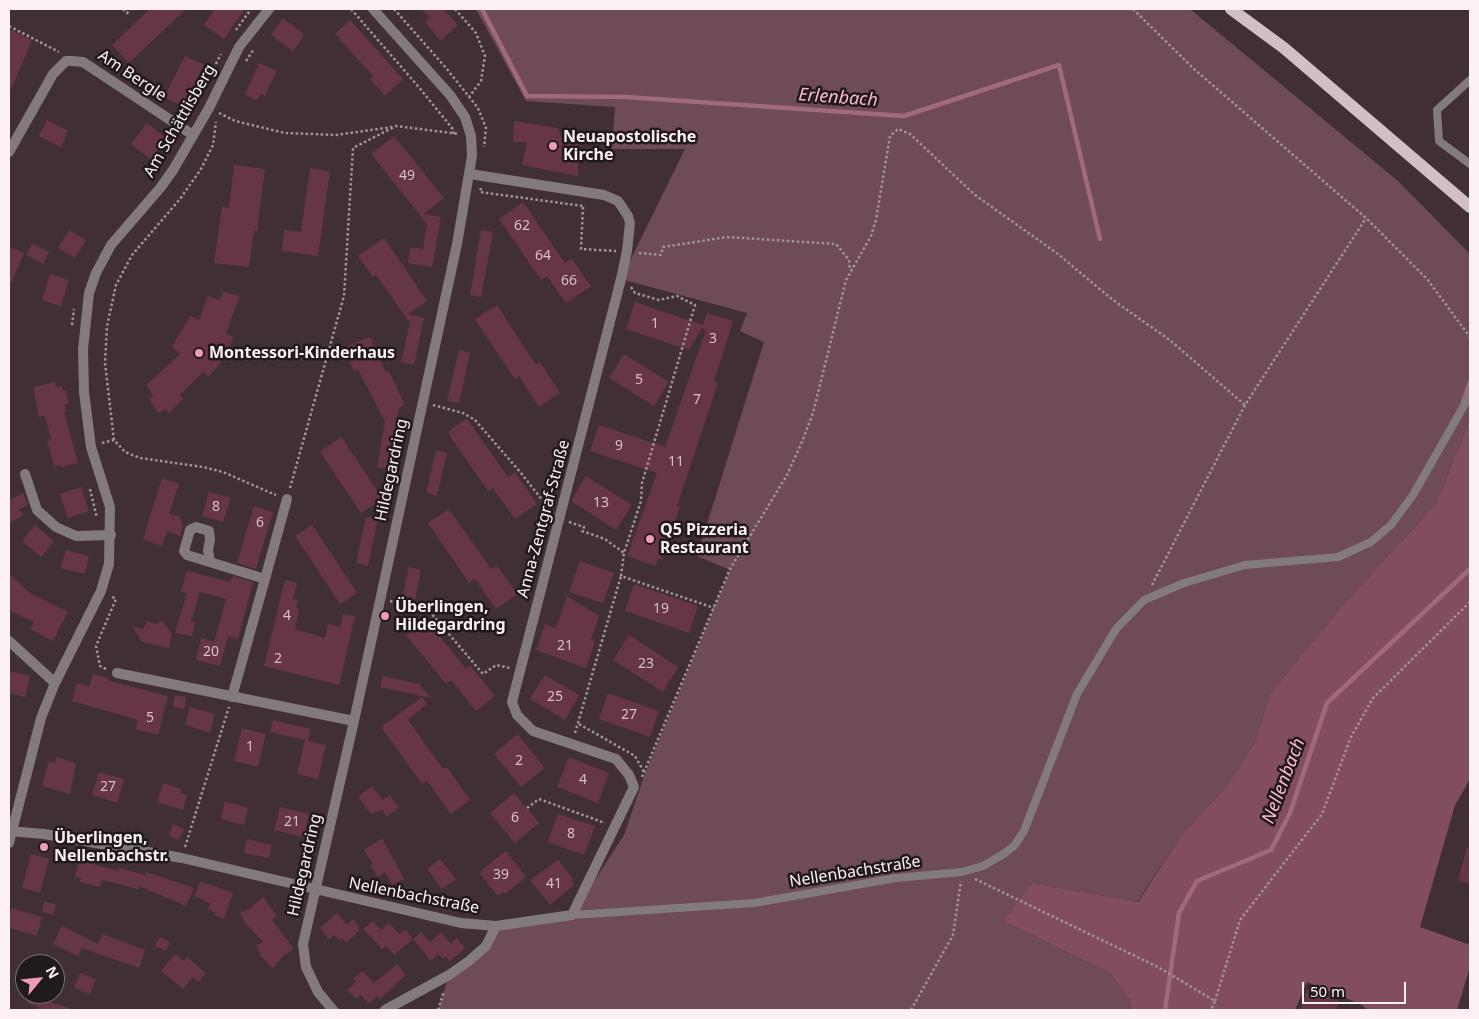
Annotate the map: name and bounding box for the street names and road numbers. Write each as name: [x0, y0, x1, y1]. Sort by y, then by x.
street label: Am Bergle: [94, 46, 170, 106]
street label: Am Schättlisberg: [140, 61, 220, 181]
street label: Hildegardring: [372, 417, 412, 523]
street label: Anna-Zentgraf-Straße: [514, 438, 574, 600]
street label: Hildegardring: [284, 812, 326, 918]
street label: Nellenbachstraße: [788, 852, 922, 892]
street label: Nellenbachstraße: [347, 874, 481, 918]

